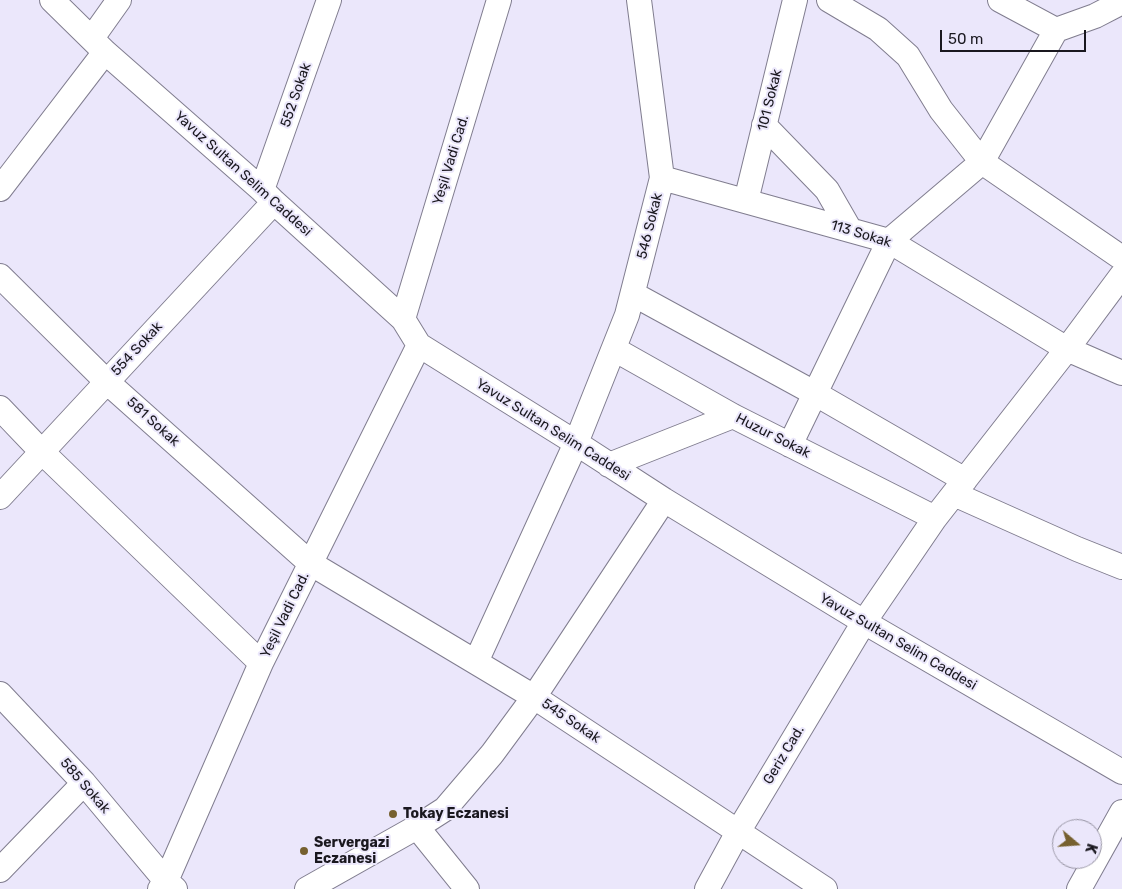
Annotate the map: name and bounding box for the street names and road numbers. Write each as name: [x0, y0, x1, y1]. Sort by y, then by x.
street label: 552 Sokak: [277, 61, 315, 129]
street label: 101 Sokak: [754, 67, 786, 133]
street label: Yavuz Sultan Selim Caddesi: [171, 108, 315, 240]
street label: Yeşil Vadi Cad.: [429, 113, 473, 207]
street label: 546 Sokak: [634, 191, 666, 261]
street label: 113 Sokak: [829, 217, 893, 251]
street label: 554 Sokak: [108, 319, 166, 379]
street label: Yavuz Sultan Selim Caddesi: [473, 375, 633, 485]
street label: 581 Sokak: [123, 394, 183, 450]
street label: Huzur Sokak: [733, 410, 813, 462]
street label: Yeşil Vadi Cad.: [257, 569, 313, 661]
street label: Yavuz Sultan Selim Caddesi: [816, 590, 980, 694]
street label: 545 Sokak: [538, 695, 604, 747]
street label: Geriz Cad.: [760, 723, 808, 787]
street label: 585 Sokak: [56, 755, 114, 817]

